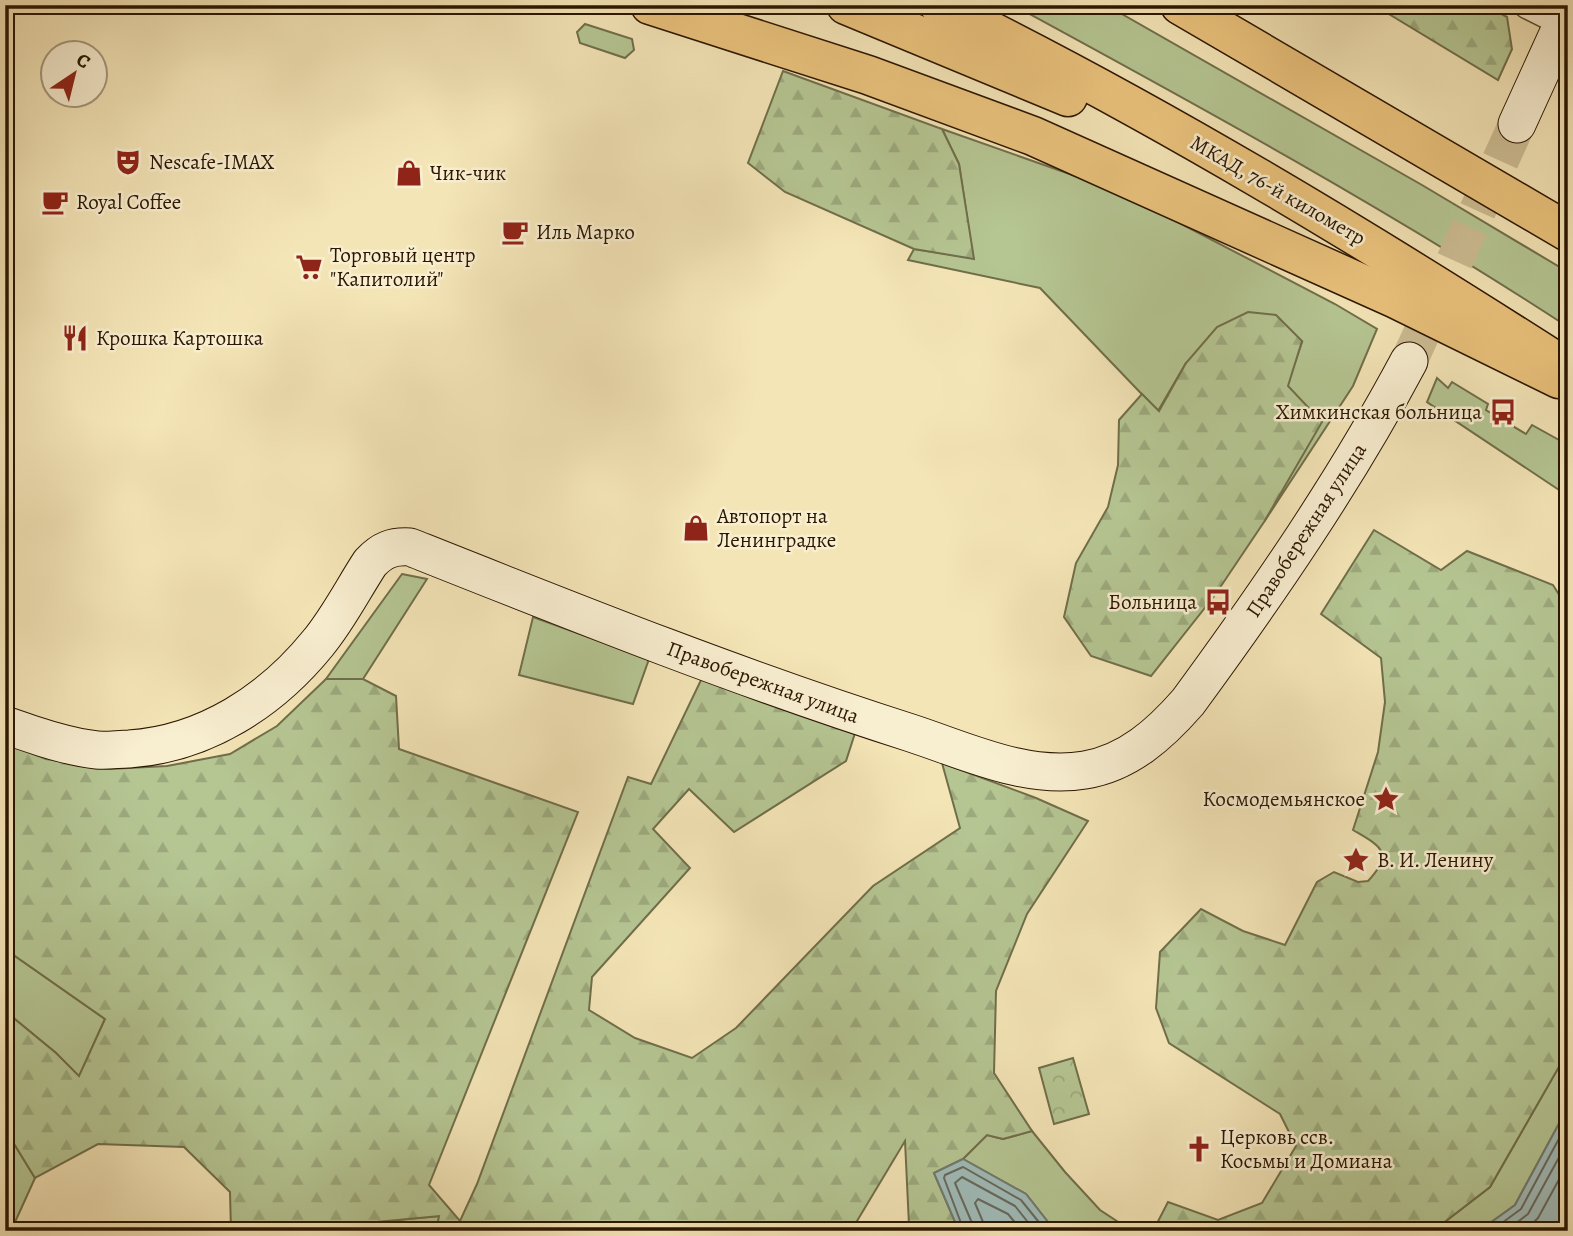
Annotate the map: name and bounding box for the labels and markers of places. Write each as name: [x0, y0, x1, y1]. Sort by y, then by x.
theatre icon: Nescafe-IMAX: [113, 147, 143, 177]
place label: Nescafe-IMAX: [149, 148, 275, 176]
shop icon: Чик-чик: [394, 158, 424, 188]
place label: Чик-чик: [430, 159, 506, 187]
cafe icon: Royal Coffee: [40, 187, 70, 217]
place label: Royal Coffee: [76, 188, 181, 216]
cafe icon: Иль Марко: [500, 217, 530, 247]
place label: Иль Марко: [536, 218, 635, 246]
place label: Торговый центр "Капитолий": [330, 241, 476, 293]
supermarket icon: Торговый центр "Капитолий": [294, 252, 324, 282]
restaurant icon: Крошка Картошка: [60, 323, 90, 353]
place label: Крошка Картошка: [96, 324, 264, 352]
bus stop icon: Химкинская больница: [1488, 397, 1518, 427]
place label: Химкинская больница: [1276, 398, 1482, 426]
place label: Автопорт на Ленинградке: [716, 502, 836, 554]
shop icon: Автопорт на Ленинградке: [681, 513, 711, 543]
bus stop icon: Больница: [1203, 587, 1233, 617]
place label: Больница: [1108, 588, 1197, 616]
place icon: Космодемьянское: [1371, 784, 1401, 814]
place label: Космодемьянское: [1203, 785, 1365, 813]
place icon: В. И. Ленину: [1341, 845, 1371, 875]
place label: В. И. Ленину: [1377, 846, 1494, 874]
place label: Церковь ссв. Косьмы и Домиана: [1220, 1123, 1393, 1175]
church icon: Церковь ссв. Косьмы и Домиана: [1184, 1134, 1214, 1164]

